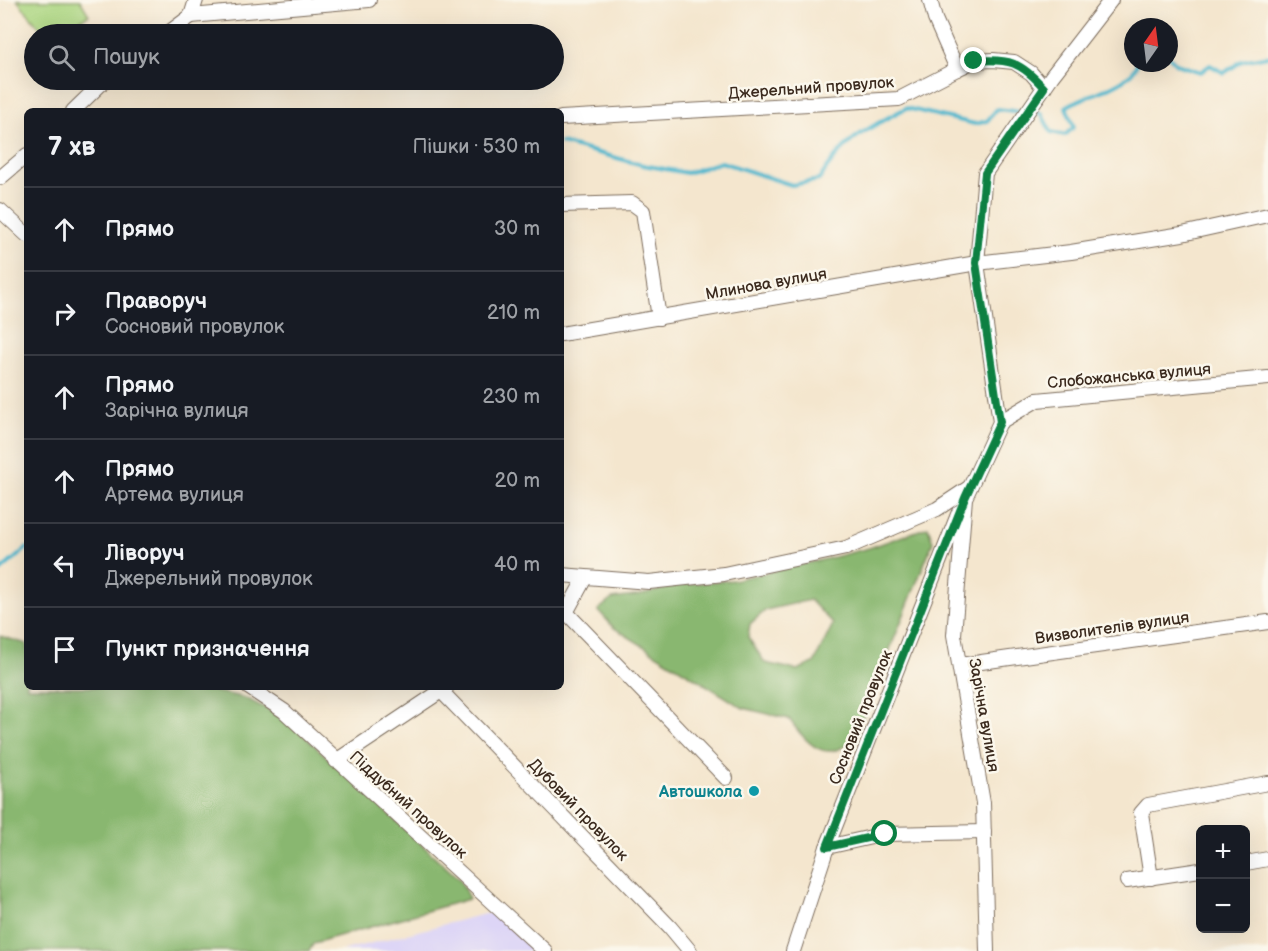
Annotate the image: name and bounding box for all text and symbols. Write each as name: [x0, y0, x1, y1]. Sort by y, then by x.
north arrow: [1124, 18, 1178, 72]
search box: [24, 24, 564, 90]
icon: search: [45, 41, 78, 74]
text: Пошук: [93, 44, 160, 71]
route end: [960, 47, 986, 73]
street label: Джерельний провулок: [728, 73, 895, 104]
text: 7 хв: [48, 132, 95, 163]
text: Пішки · 530 m: [412, 135, 540, 159]
icon: ahead: [48, 213, 81, 246]
text: Прямо: [105, 216, 174, 243]
text: 30 m: [494, 217, 540, 241]
street label: Млинова вулиця: [704, 264, 829, 305]
text: Праворуч: [105, 288, 207, 315]
icon: right: [48, 297, 81, 330]
text: 210 m: [487, 301, 540, 325]
text: Сосновий провулок: [105, 315, 284, 339]
street label: Слобожанська вулиця: [1046, 360, 1212, 393]
text: Прямо: [105, 372, 174, 399]
icon: ahead: [48, 381, 81, 414]
text: 230 m: [483, 385, 540, 409]
text: Зарічна вулиця: [105, 399, 249, 423]
text: Прямо: [105, 456, 174, 483]
icon: ahead: [48, 465, 81, 498]
text: 20 m: [495, 469, 540, 493]
text: Артема вулиця: [105, 483, 244, 507]
text: Ліворуч: [105, 540, 185, 567]
icon: left: [48, 549, 81, 582]
text: 40 m: [494, 553, 540, 577]
text: Джерельний провулок: [105, 567, 313, 591]
street label: Визволителів вулиця: [1034, 608, 1191, 649]
icon: arrive: [48, 633, 81, 666]
text: Пункт призначення: [105, 636, 310, 663]
street label: Сосновий провулок: [826, 647, 897, 788]
street label: Зарічна вулиця: [964, 657, 1003, 774]
street label: Піддубний провулок: [345, 747, 471, 863]
street label: Дубовий провулок: [524, 755, 632, 866]
place label: Автошкола: [658, 783, 743, 802]
marker: Автошкола: [747, 784, 761, 798]
route start: [871, 820, 897, 846]
map controls: [1196, 825, 1250, 933]
button: +: [1196, 825, 1250, 879]
button: −: [1196, 879, 1250, 933]

